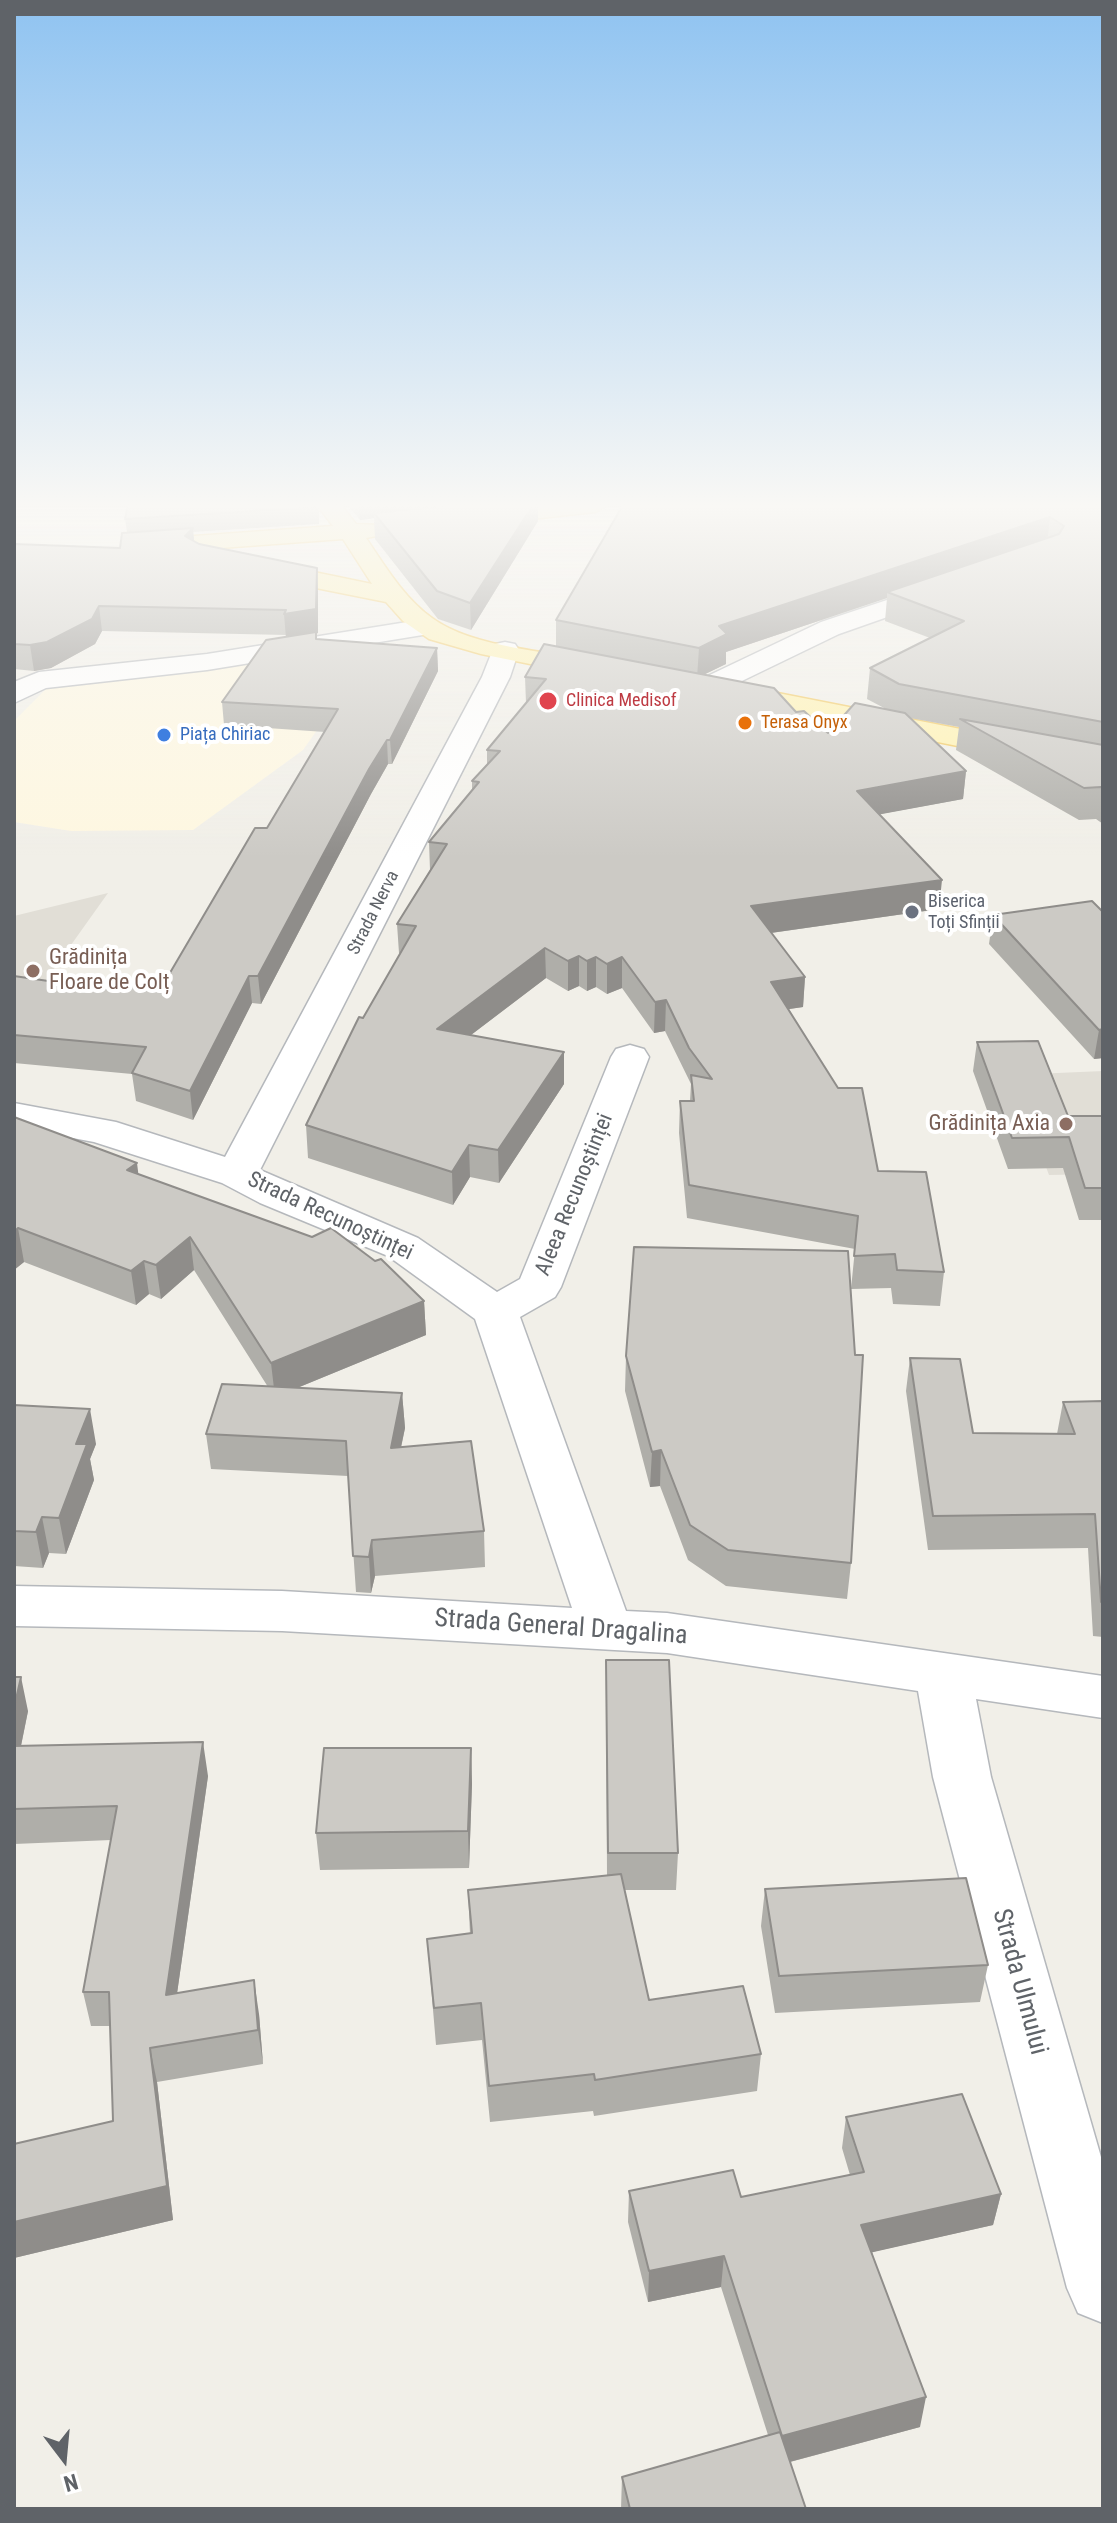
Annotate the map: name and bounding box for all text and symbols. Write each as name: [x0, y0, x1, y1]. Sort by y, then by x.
marker: Clinica Medisof: [537, 690, 559, 712]
place label: Clinica Medisof: [566, 690, 676, 712]
place label: Terasa Onyx: [761, 712, 848, 734]
marker: Terasa Onyx: [736, 714, 754, 732]
place label: Piața Chiriac: [180, 724, 270, 746]
marker: Piața Chiriac: [155, 726, 173, 744]
street label: Strada Nerva: [344, 867, 404, 959]
place label: Biserica Toți Sfinții: [928, 891, 1000, 934]
marker: Biserica Toți Sfinții: [903, 903, 921, 921]
place label: Grădinița Floare de Colț: [49, 945, 169, 996]
marker: Grădinița Floare de Colț: [24, 962, 42, 980]
street label: Aleea Recunoștinței: [530, 1110, 620, 1280]
place label: Grădinița Axia: [928, 1111, 1050, 1137]
marker: Grădinița Axia: [1057, 1115, 1075, 1133]
street label: Strada Recunoștinței: [243, 1167, 417, 1267]
street label: Strada General Dragalina: [433, 1604, 689, 1652]
street label: Strada Ulmului: [985, 1906, 1053, 2058]
north arrow: [24, 2419, 104, 2499]
text: N: [61, 2469, 81, 2496]

